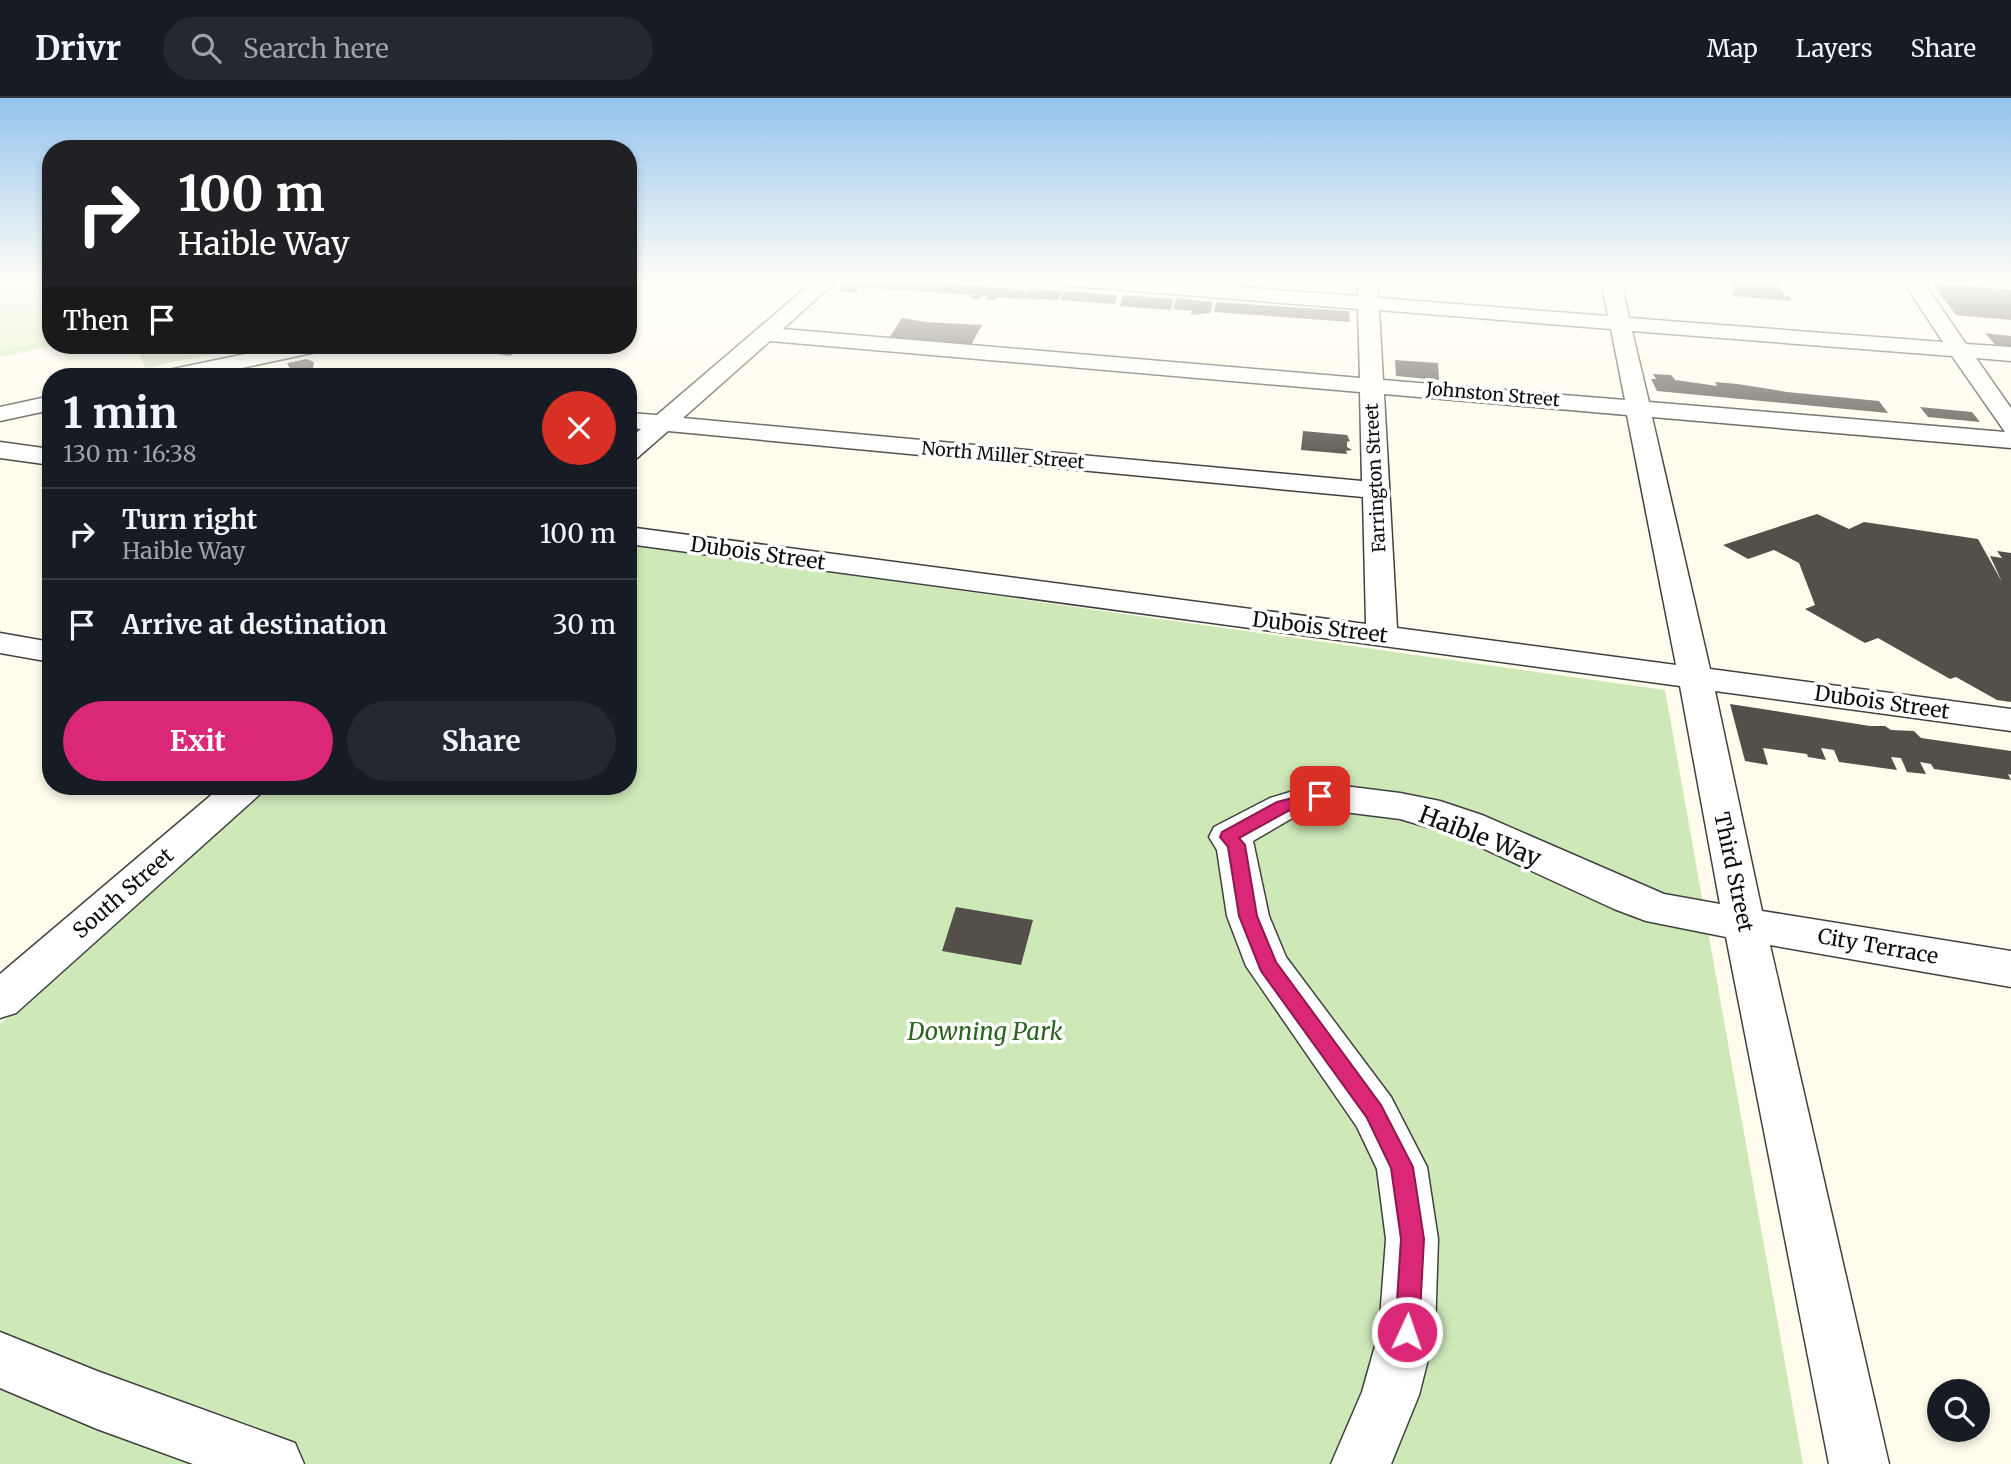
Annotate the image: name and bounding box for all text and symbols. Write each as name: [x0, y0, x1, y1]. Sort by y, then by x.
search box: [163, 17, 653, 80]
text: Drivr: [35, 28, 121, 69]
icon: search: [187, 29, 225, 67]
text: Search here: [243, 32, 389, 65]
text: Map: [1707, 33, 1758, 64]
text: Layers: [1796, 33, 1872, 64]
text: Share: [1910, 33, 1976, 64]
text: 100 m: [178, 163, 325, 224]
icon: right: [63, 168, 154, 259]
text: Haible Way: [178, 224, 350, 264]
icon: arrive: [143, 301, 181, 339]
text: Then: [63, 304, 129, 337]
street label: Johnston Street: [1424, 377, 1561, 411]
text: 1 min: [63, 387, 177, 439]
button: close: [542, 391, 616, 465]
street label: Farrington Street: [1360, 403, 1390, 553]
street label: North Miller Street: [921, 436, 1085, 474]
text: 130 m · 16:38: [63, 439, 196, 468]
text: Turn right: [122, 503, 257, 536]
icon: right: [63, 515, 101, 553]
text: 100 m: [540, 517, 616, 550]
street label: Dubois Street: [689, 530, 827, 576]
text: Haible Way: [122, 536, 245, 565]
street label: Dubois Street: [1251, 605, 1389, 649]
icon: arrive: [63, 606, 101, 644]
text: Arrive at destination: [122, 608, 387, 641]
text: 30 m: [553, 608, 616, 641]
street label: Dubois Street: [1813, 679, 1951, 725]
button: Exit: [63, 701, 333, 781]
button: Share: [347, 701, 616, 781]
pin: [1290, 766, 1350, 826]
icon: arrive: [1301, 777, 1339, 815]
street label: Haible Way: [1414, 798, 1546, 874]
street label: Third Street: [1708, 810, 1760, 934]
street label: South Street: [67, 842, 179, 944]
street label: City Terrace: [1816, 922, 1940, 970]
park label: Downing Park: [906, 1016, 1063, 1047]
position arrow: [1370, 1295, 1444, 1369]
map controls: [1927, 1379, 1990, 1442]
button: search: [1927, 1379, 1990, 1442]

